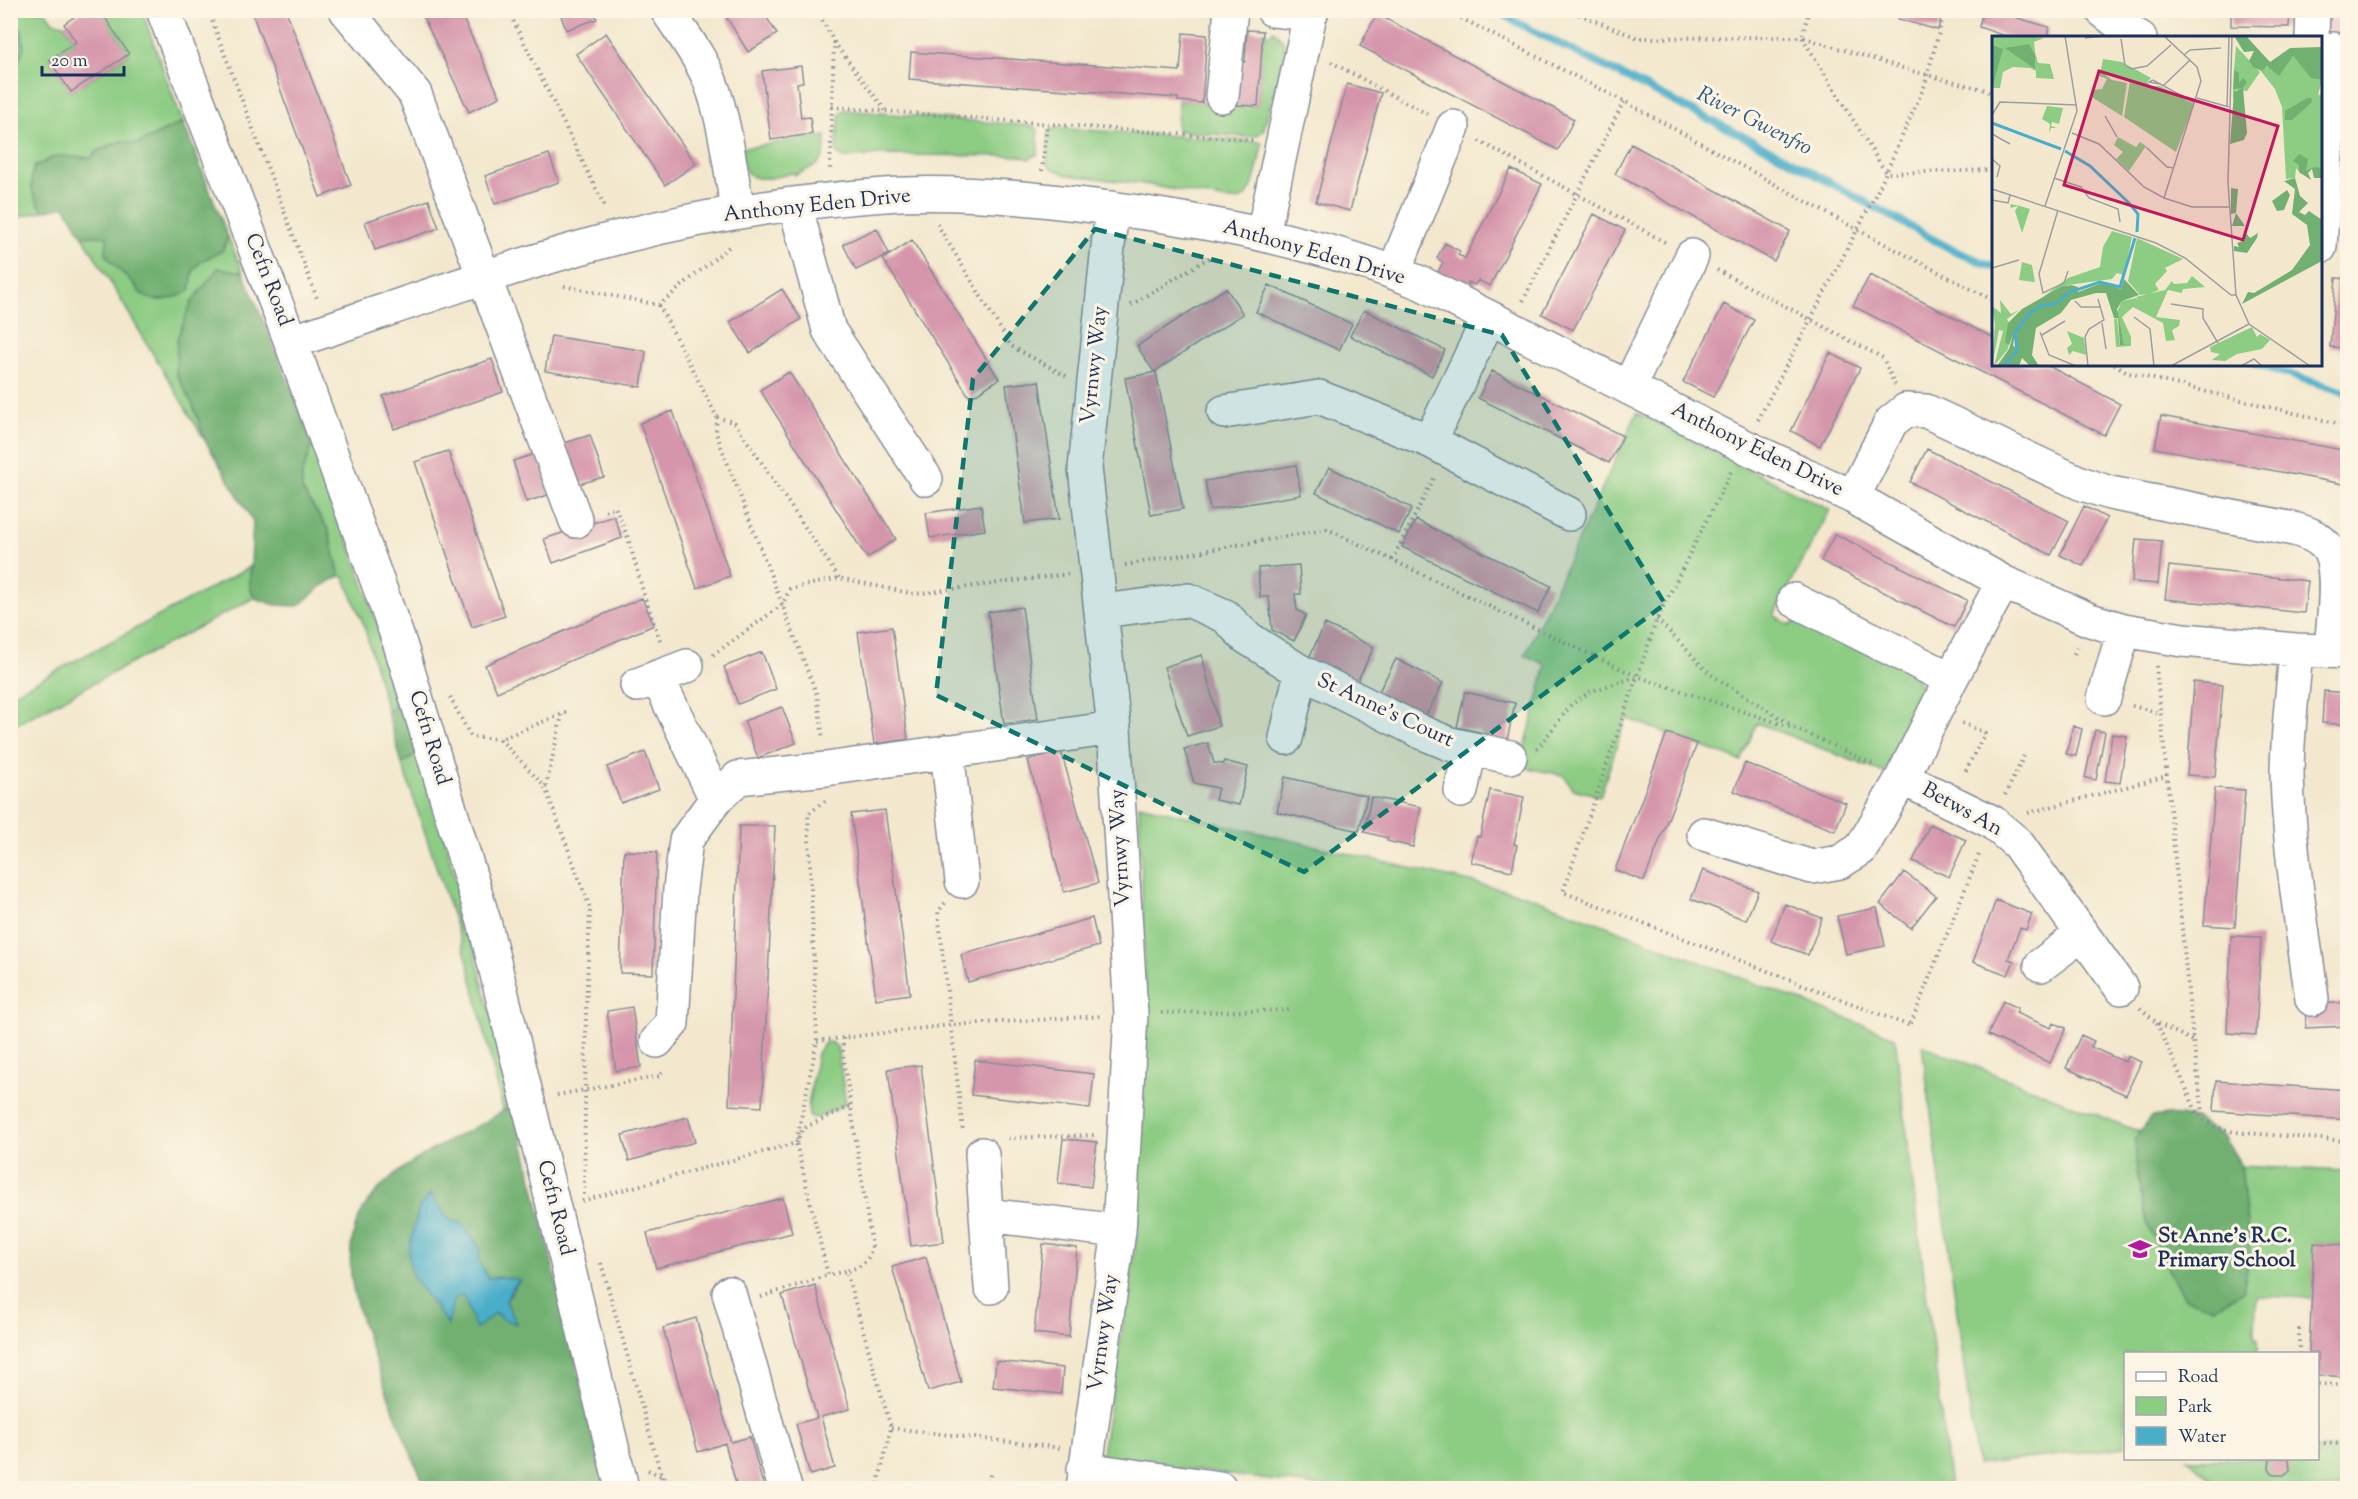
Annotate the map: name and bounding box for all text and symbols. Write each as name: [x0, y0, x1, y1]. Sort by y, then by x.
inset map: [1992, 36, 2322, 366]
scale bar: [42, 39, 124, 77]
text: 20 m: [51, 49, 88, 75]
water label: River Gwenfro: [1691, 79, 1817, 165]
street label: Anthony Eden Drive: [722, 181, 912, 231]
street label: Anthony Eden Drive: [1219, 213, 1409, 293]
street label: Cefn Road: [237, 229, 300, 331]
street label: Vyrnwy Way: [1074, 304, 1116, 425]
street label: Anthony Eden Drive: [1666, 395, 1848, 505]
street label: St Anne's Court: [1312, 666, 1458, 756]
street label: Cefn Road: [400, 687, 458, 789]
street label: Betws An: [1916, 776, 2008, 844]
street label: Vyrnwy Way: [1103, 788, 1139, 908]
street label: Cefn Road: [529, 1157, 581, 1259]
place label: St Anne's R.C. Primary School: [2158, 1222, 2296, 1276]
school or university icon: St Anne's R.C. Primary School: [2127, 1236, 2153, 1262]
street label: Vyrnwy Way: [1081, 1272, 1127, 1394]
legend: [2124, 1352, 2319, 1460]
text: Road: [2178, 1365, 2218, 1391]
text: Park: [2178, 1395, 2213, 1421]
text: Water: [2178, 1425, 2227, 1451]

